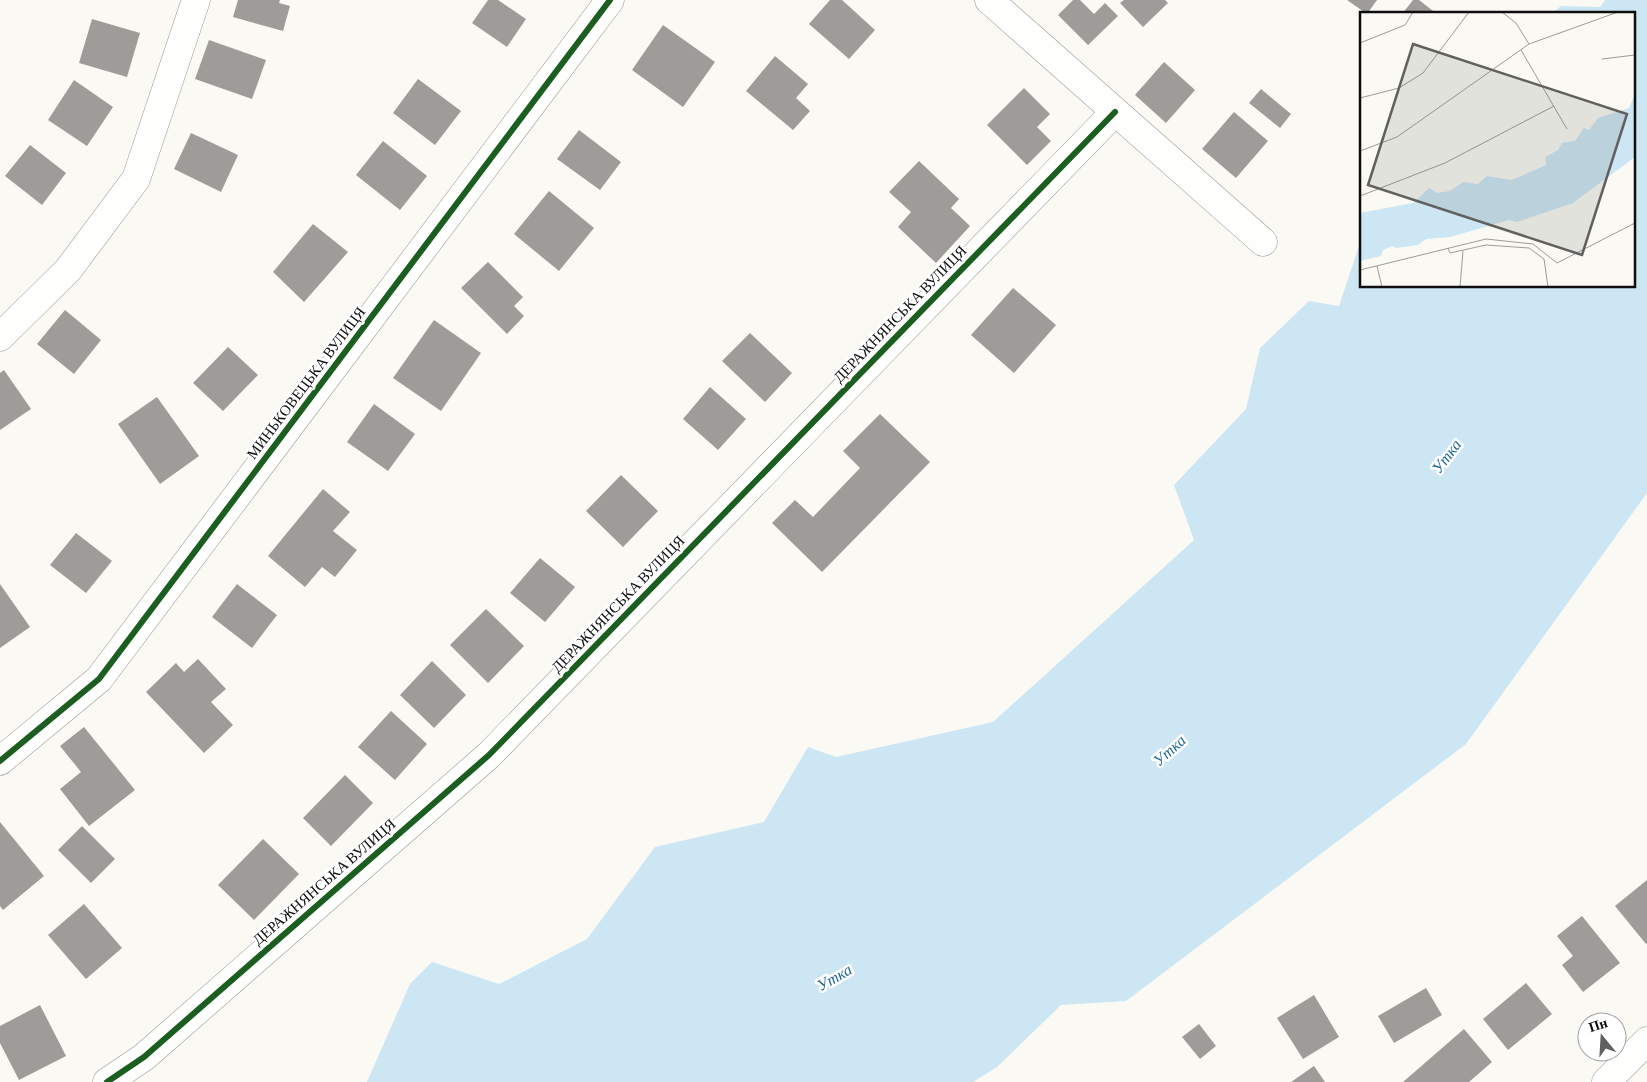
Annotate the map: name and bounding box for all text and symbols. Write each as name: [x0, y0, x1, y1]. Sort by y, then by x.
inset map: [1360, 12, 1634, 288]
street label: ДЕРАЖНЯНСЬКА ВУЛИЦЯ: [830, 242, 970, 386]
street label: МИНЬКОВЕЦЬКА ВУЛИЦЯ: [244, 304, 368, 462]
water label: Утка: [1428, 436, 1464, 476]
street label: ДЕРАЖНЯНСЬКА ВУЛИЦЯ: [548, 532, 688, 676]
water label: Утка: [1150, 732, 1189, 769]
street label: ДЕРАЖНЯНСЬКА ВУЛИЦЯ: [249, 816, 399, 948]
water label: Утка: [814, 961, 855, 994]
north arrow: [1577, 1012, 1627, 1062]
text: Пн: [1586, 1014, 1609, 1035]

